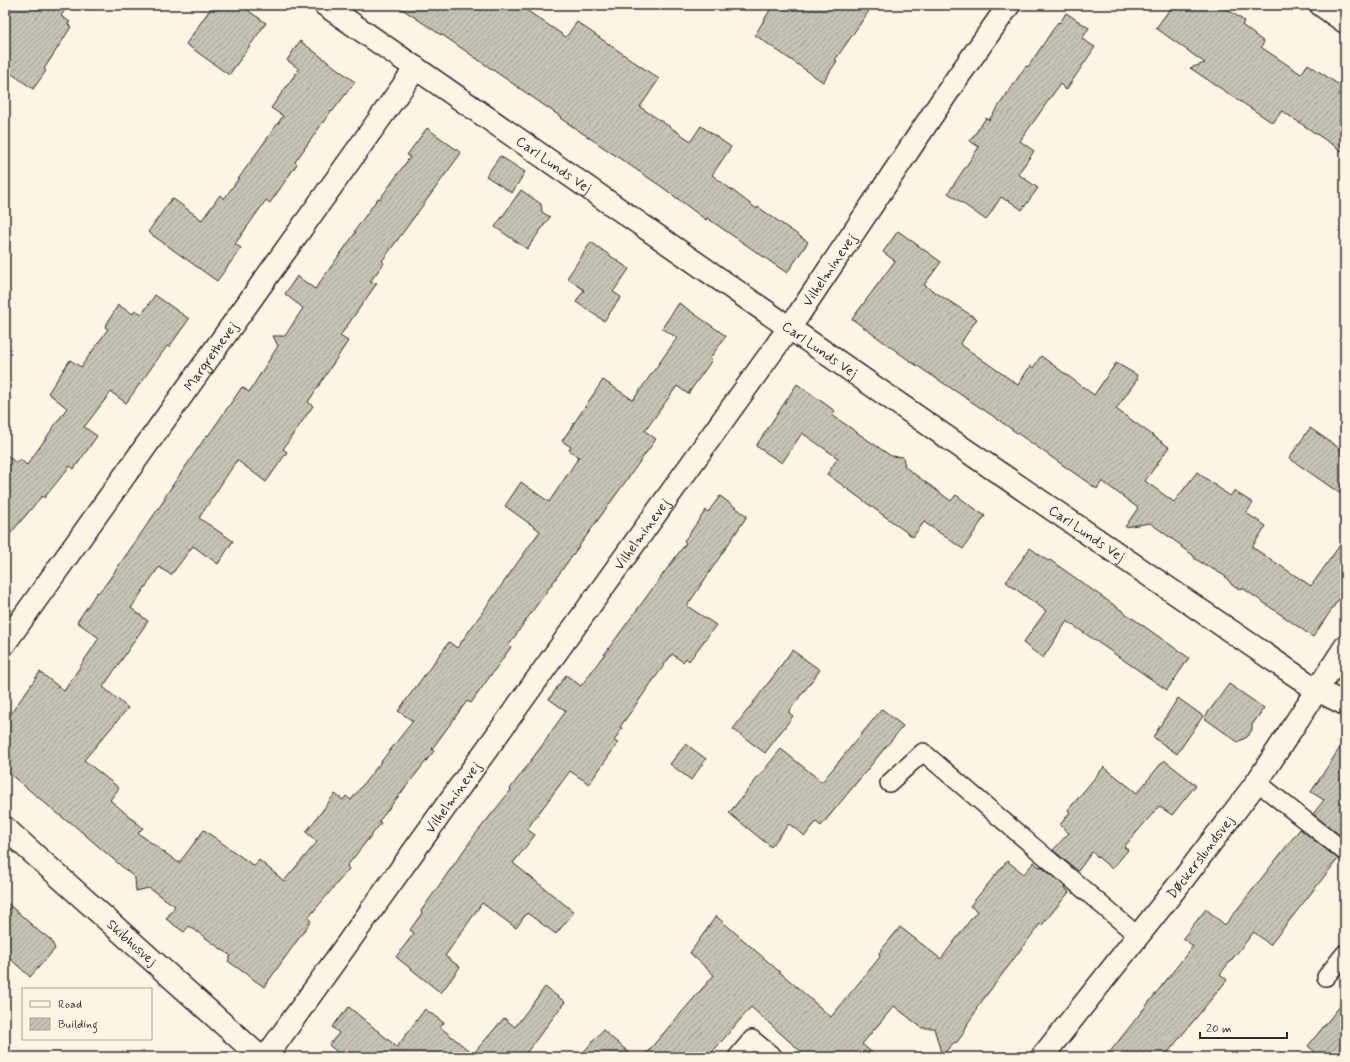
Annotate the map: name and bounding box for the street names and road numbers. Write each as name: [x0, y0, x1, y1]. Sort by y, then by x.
street label: Carl Lunds Vej: [512, 132, 595, 198]
street label: Vilhelminevej: [799, 230, 861, 310]
street label: Carl Lunds Vej: [778, 317, 861, 383]
street label: Margrethevej: [180, 318, 242, 395]
street label: Vilhelminevej: [610, 495, 674, 574]
street label: Carl Lunds Vej: [1045, 501, 1128, 566]
street label: Vilhelminevej: [421, 758, 485, 837]
street label: Døckerslundsvej: [1163, 812, 1238, 903]
street label: Skibhusvej: [102, 916, 161, 971]

